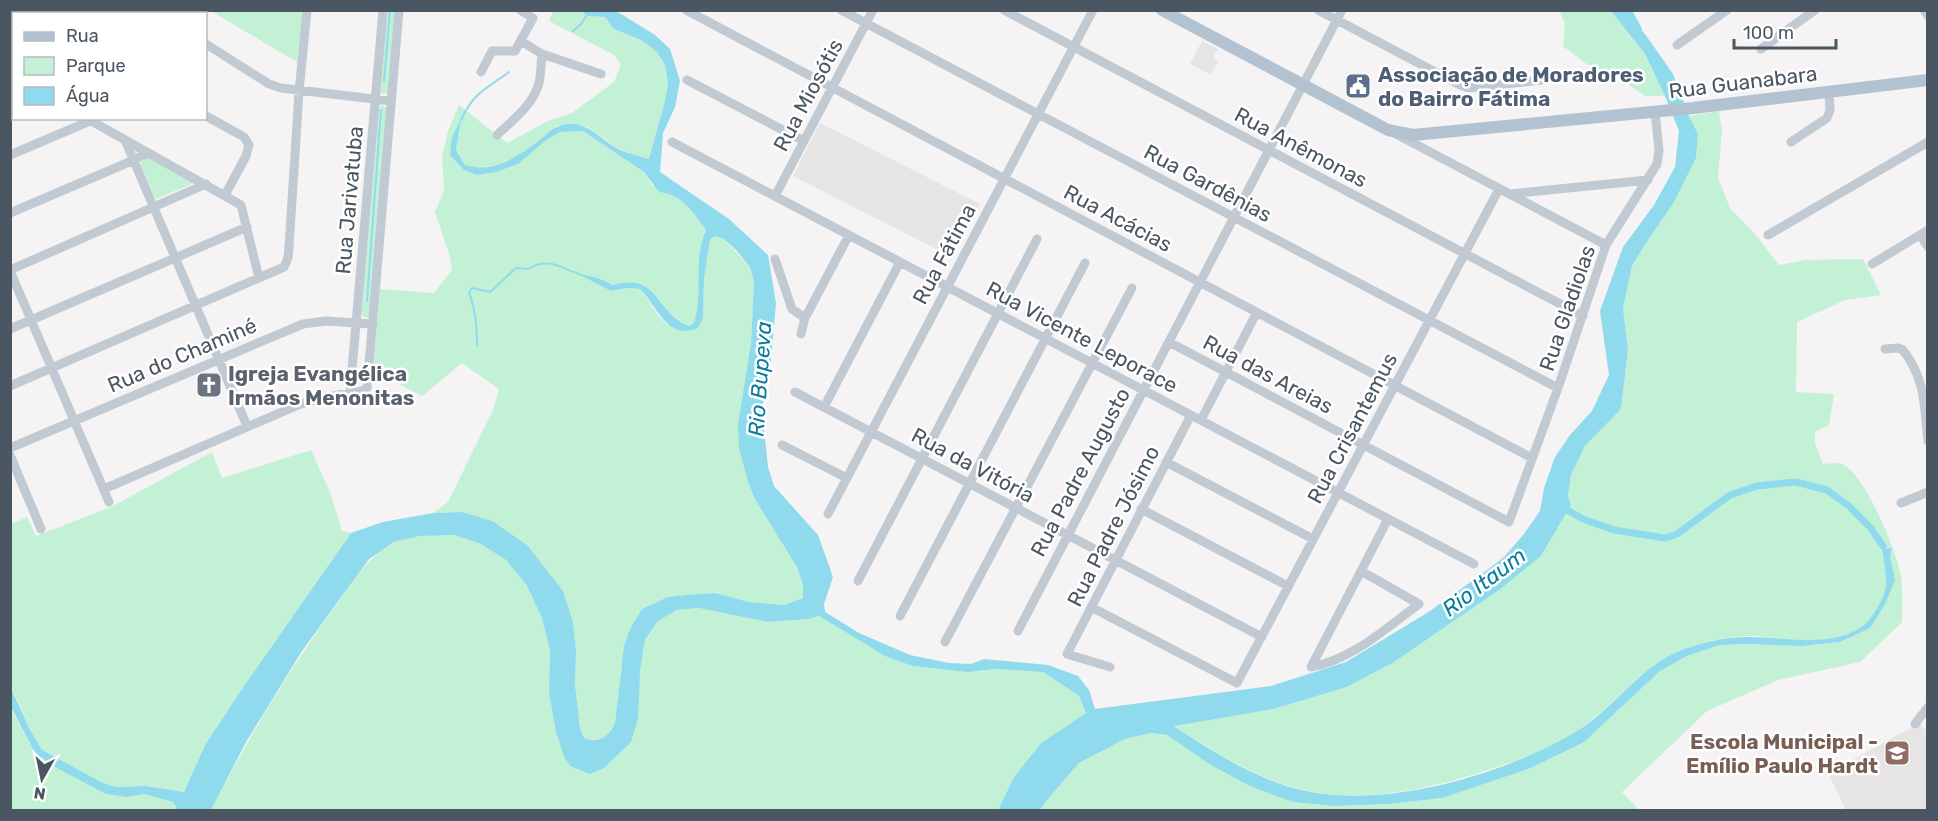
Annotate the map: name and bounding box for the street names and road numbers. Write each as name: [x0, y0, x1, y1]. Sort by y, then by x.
street label: Rua Miosótis: [768, 35, 848, 155]
street label: Rua Guanabara: [1667, 60, 1819, 104]
street label: Rua Anêmonas: [1230, 101, 1372, 193]
street label: Rua Jarivatuba: [330, 125, 368, 275]
street label: Rua Gardênias: [1140, 139, 1276, 227]
street label: Rua Acácias: [1060, 179, 1176, 257]
street label: Rua Fátima: [907, 200, 981, 308]
street label: Rua Gladiolas: [1534, 242, 1600, 374]
street label: Rua Vicente Leporace: [982, 276, 1182, 398]
street label: Rua do Chaminé: [104, 312, 260, 398]
street label: Rua das Areias: [1199, 329, 1337, 419]
street label: Rua Crisantemus: [1302, 348, 1402, 508]
street label: Rua Padre Augusto: [1025, 383, 1135, 561]
street label: Rua da Vitória: [907, 422, 1039, 508]
street label: Rua Padre Jósimo: [1062, 441, 1164, 611]

